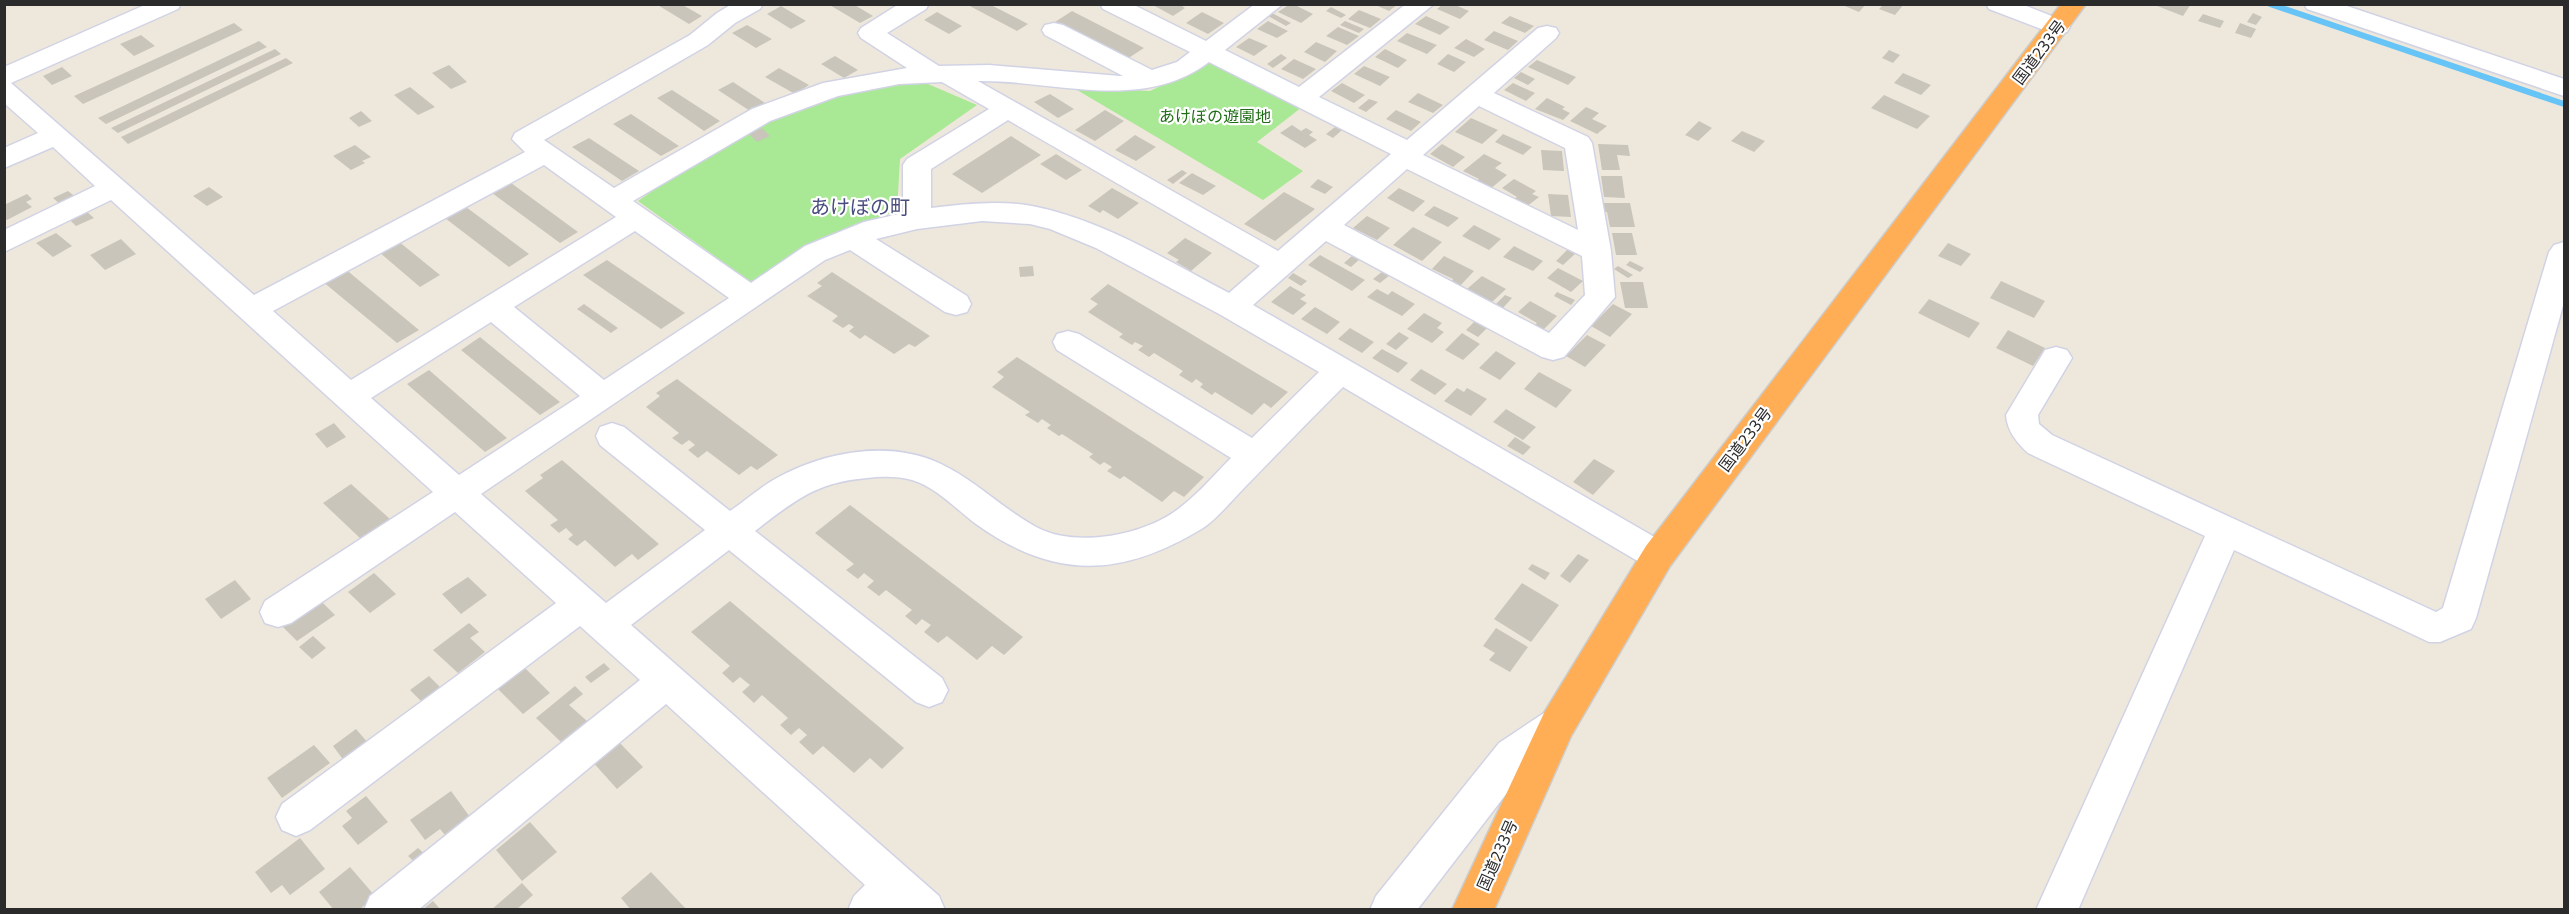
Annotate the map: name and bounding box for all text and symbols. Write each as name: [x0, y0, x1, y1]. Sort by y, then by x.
street label: 国道233号: [2008, 15, 2070, 89]
park label: あけぼの遊園地: [1159, 105, 1271, 127]
district label: あけぼの町: [810, 193, 910, 220]
street label: 国道233号: [1714, 402, 1776, 476]
street label: 国道233号: [1472, 816, 1522, 894]

